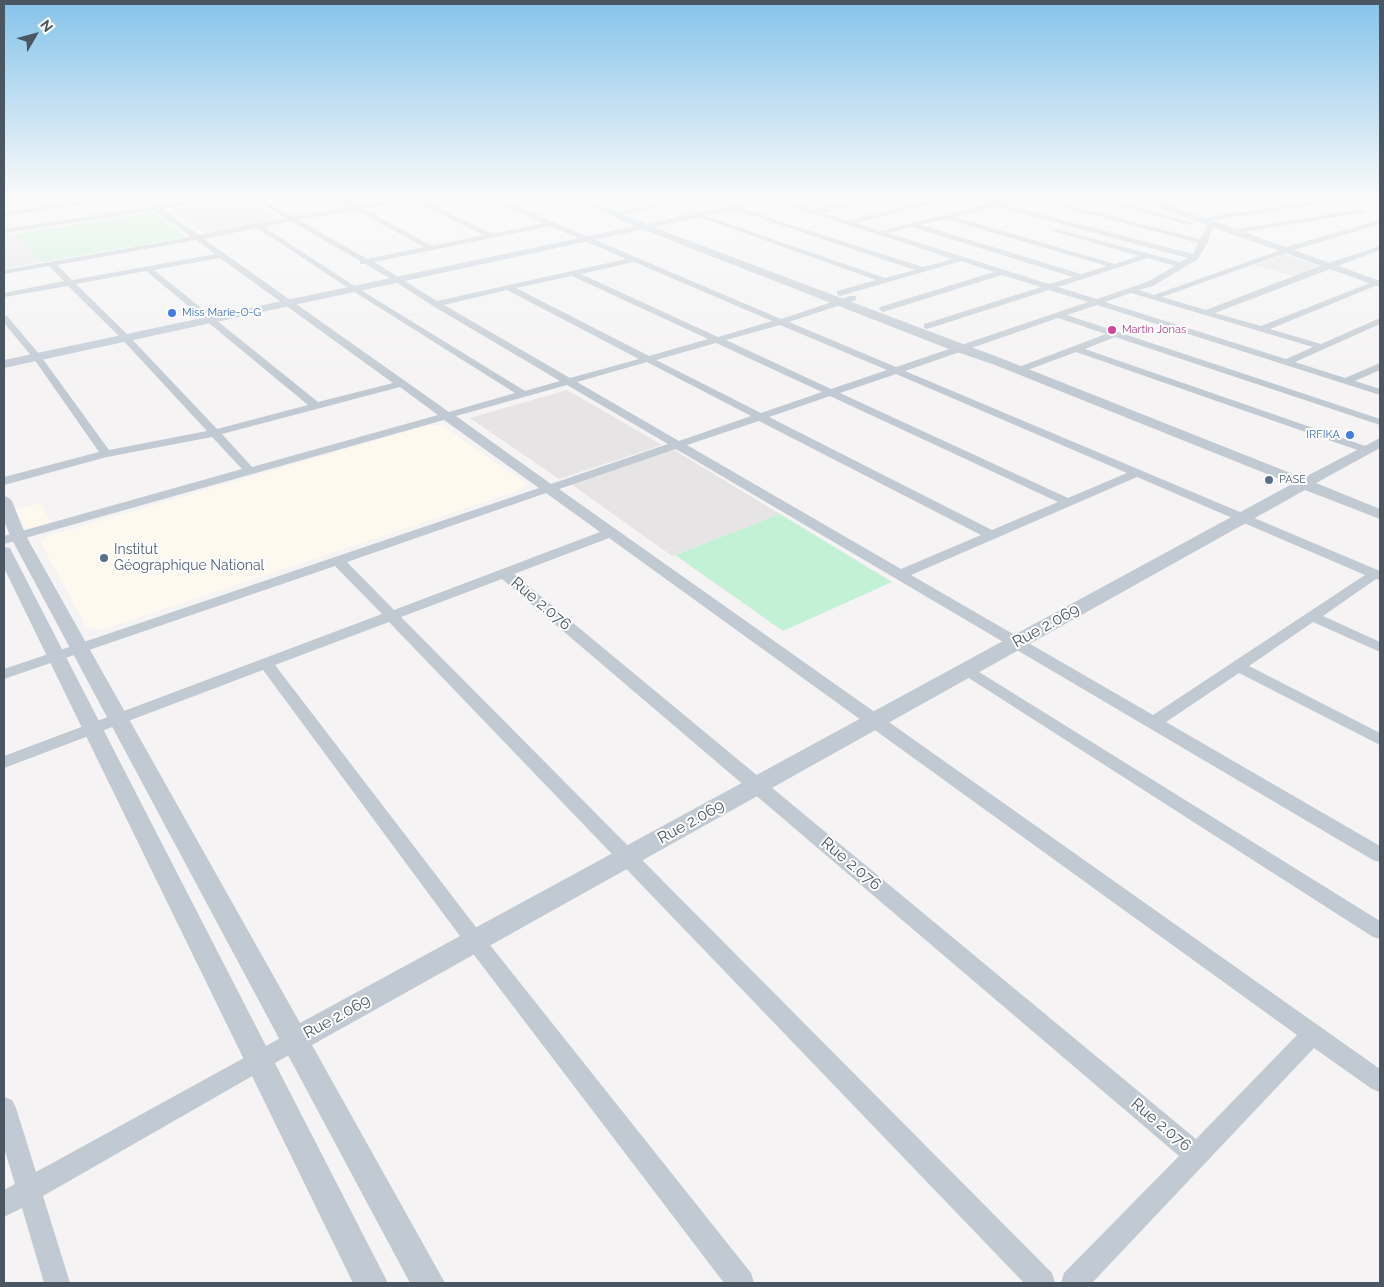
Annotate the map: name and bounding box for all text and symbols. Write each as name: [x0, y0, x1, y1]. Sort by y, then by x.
north arrow: [10, 10, 60, 60]
text: N: [37, 17, 56, 35]
place label: Miss Marie-O-G: [182, 306, 261, 320]
marker: Miss Marie-O-G: [166, 307, 178, 319]
place label: Martin Jonas: [1122, 323, 1186, 337]
marker: Martin Jonas: [1106, 324, 1118, 336]
place label: IRFIKA: [1306, 428, 1340, 442]
marker: IRFIKA: [1344, 429, 1356, 441]
place label: PASE: [1279, 473, 1306, 487]
marker: PASE: [1263, 474, 1275, 486]
place label: Institut Géographique National: [114, 542, 264, 574]
marker: Institut Géographique National: [98, 552, 110, 564]
street label: Rue 2.076: [507, 573, 575, 635]
street label: Rue 2.069: [1009, 600, 1083, 652]
street label: Rue 2.069: [654, 796, 728, 848]
street label: Rue 2.076: [817, 833, 885, 895]
street label: Rue 2.069: [300, 991, 374, 1043]
street label: Rue 2.076: [1127, 1094, 1195, 1156]

